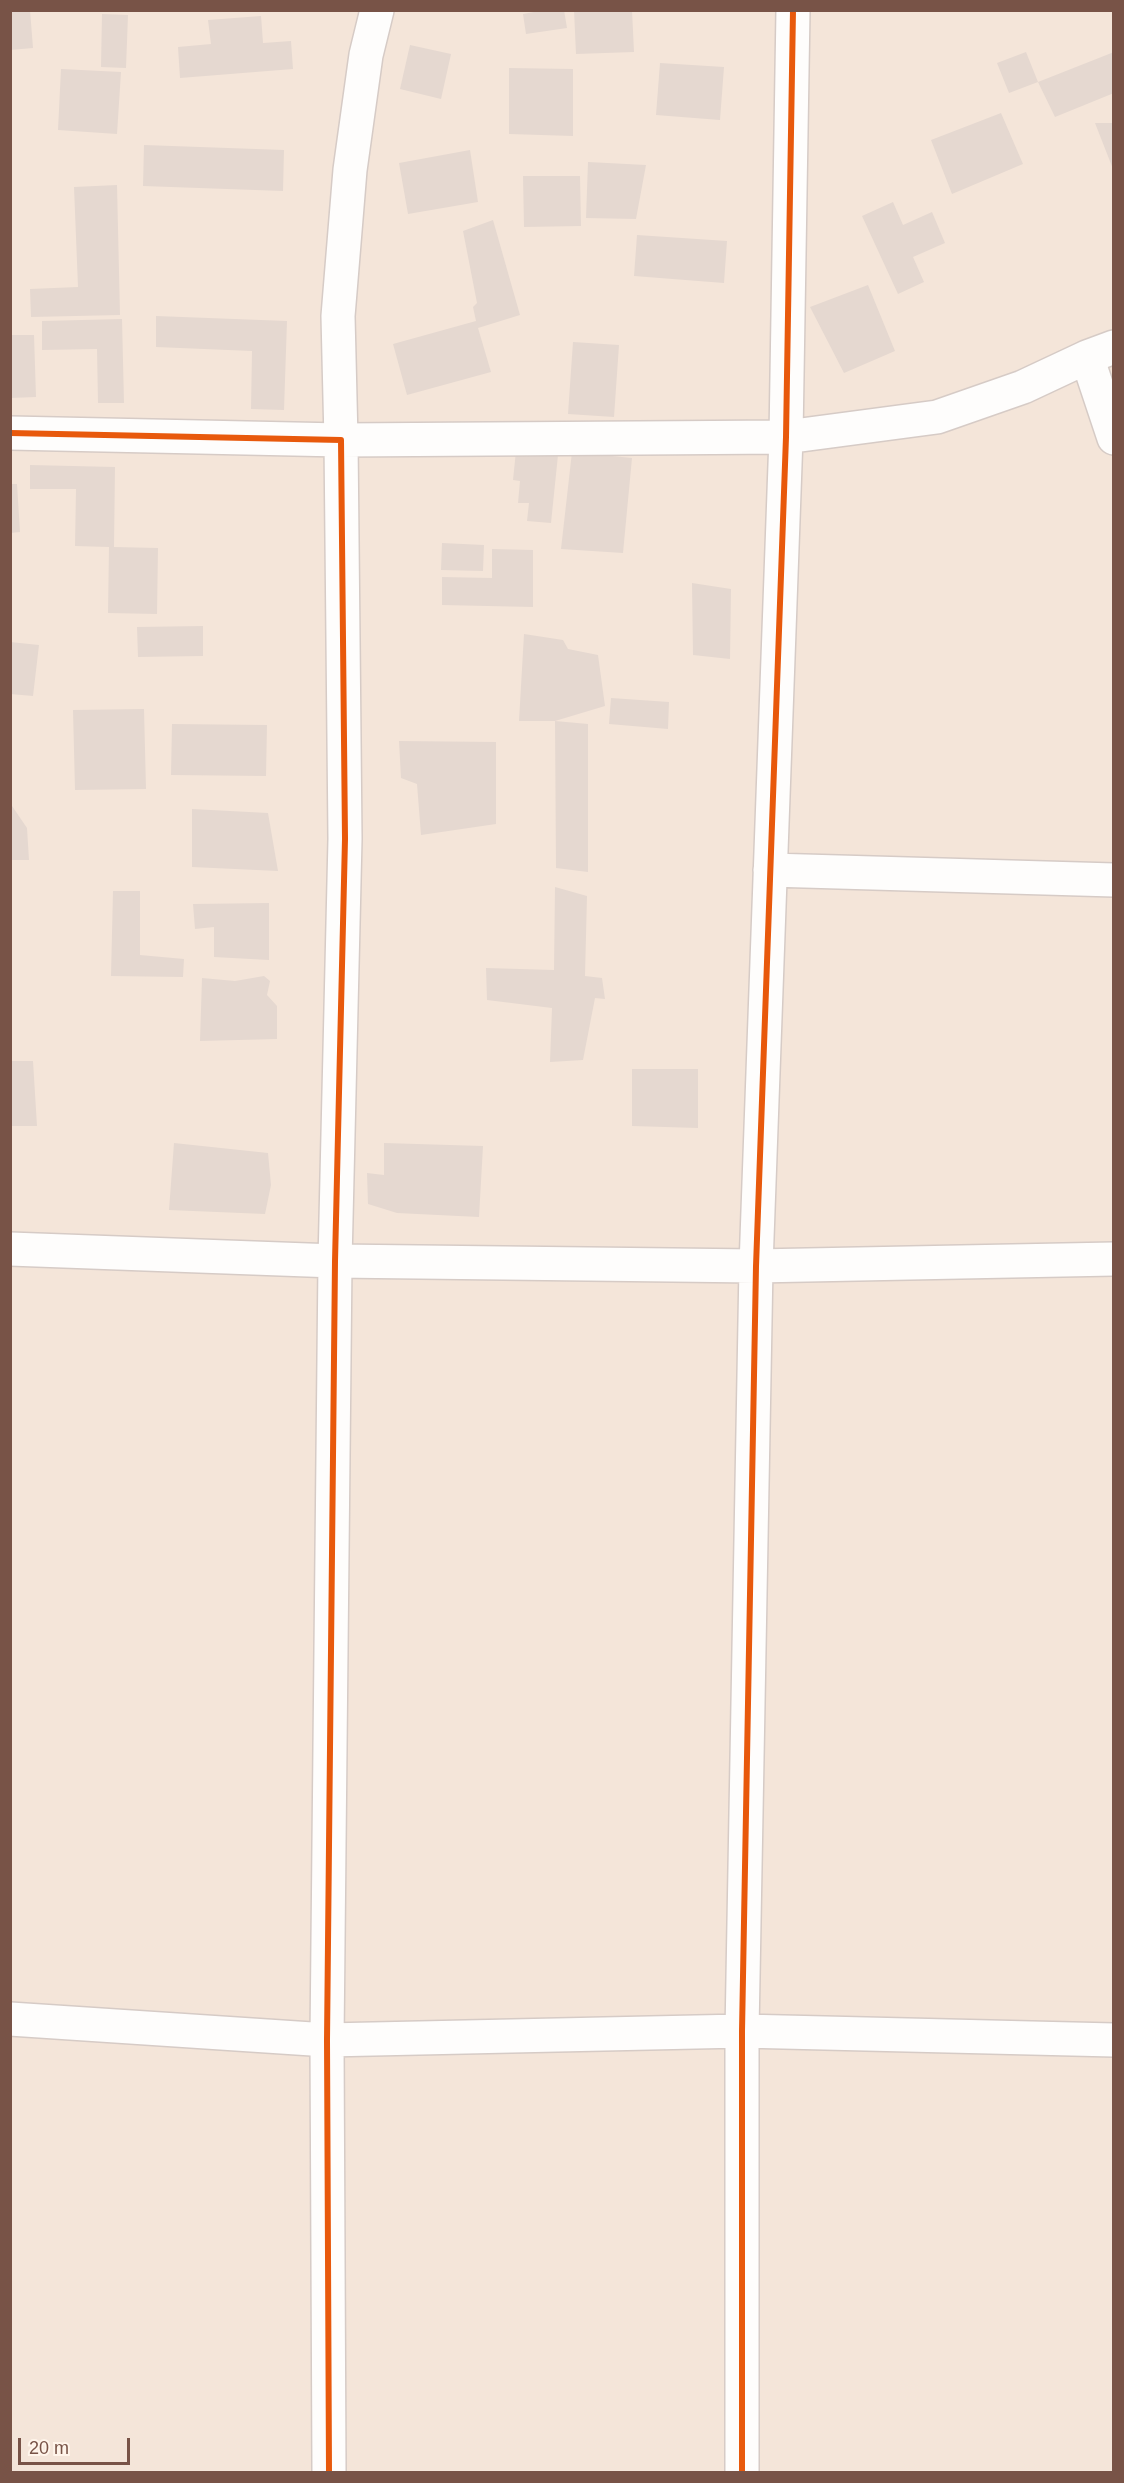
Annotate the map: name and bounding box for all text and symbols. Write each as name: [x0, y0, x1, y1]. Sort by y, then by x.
scale bar: [21, 2426, 134, 2464]
text: 20 m: [29, 2438, 69, 2458]

